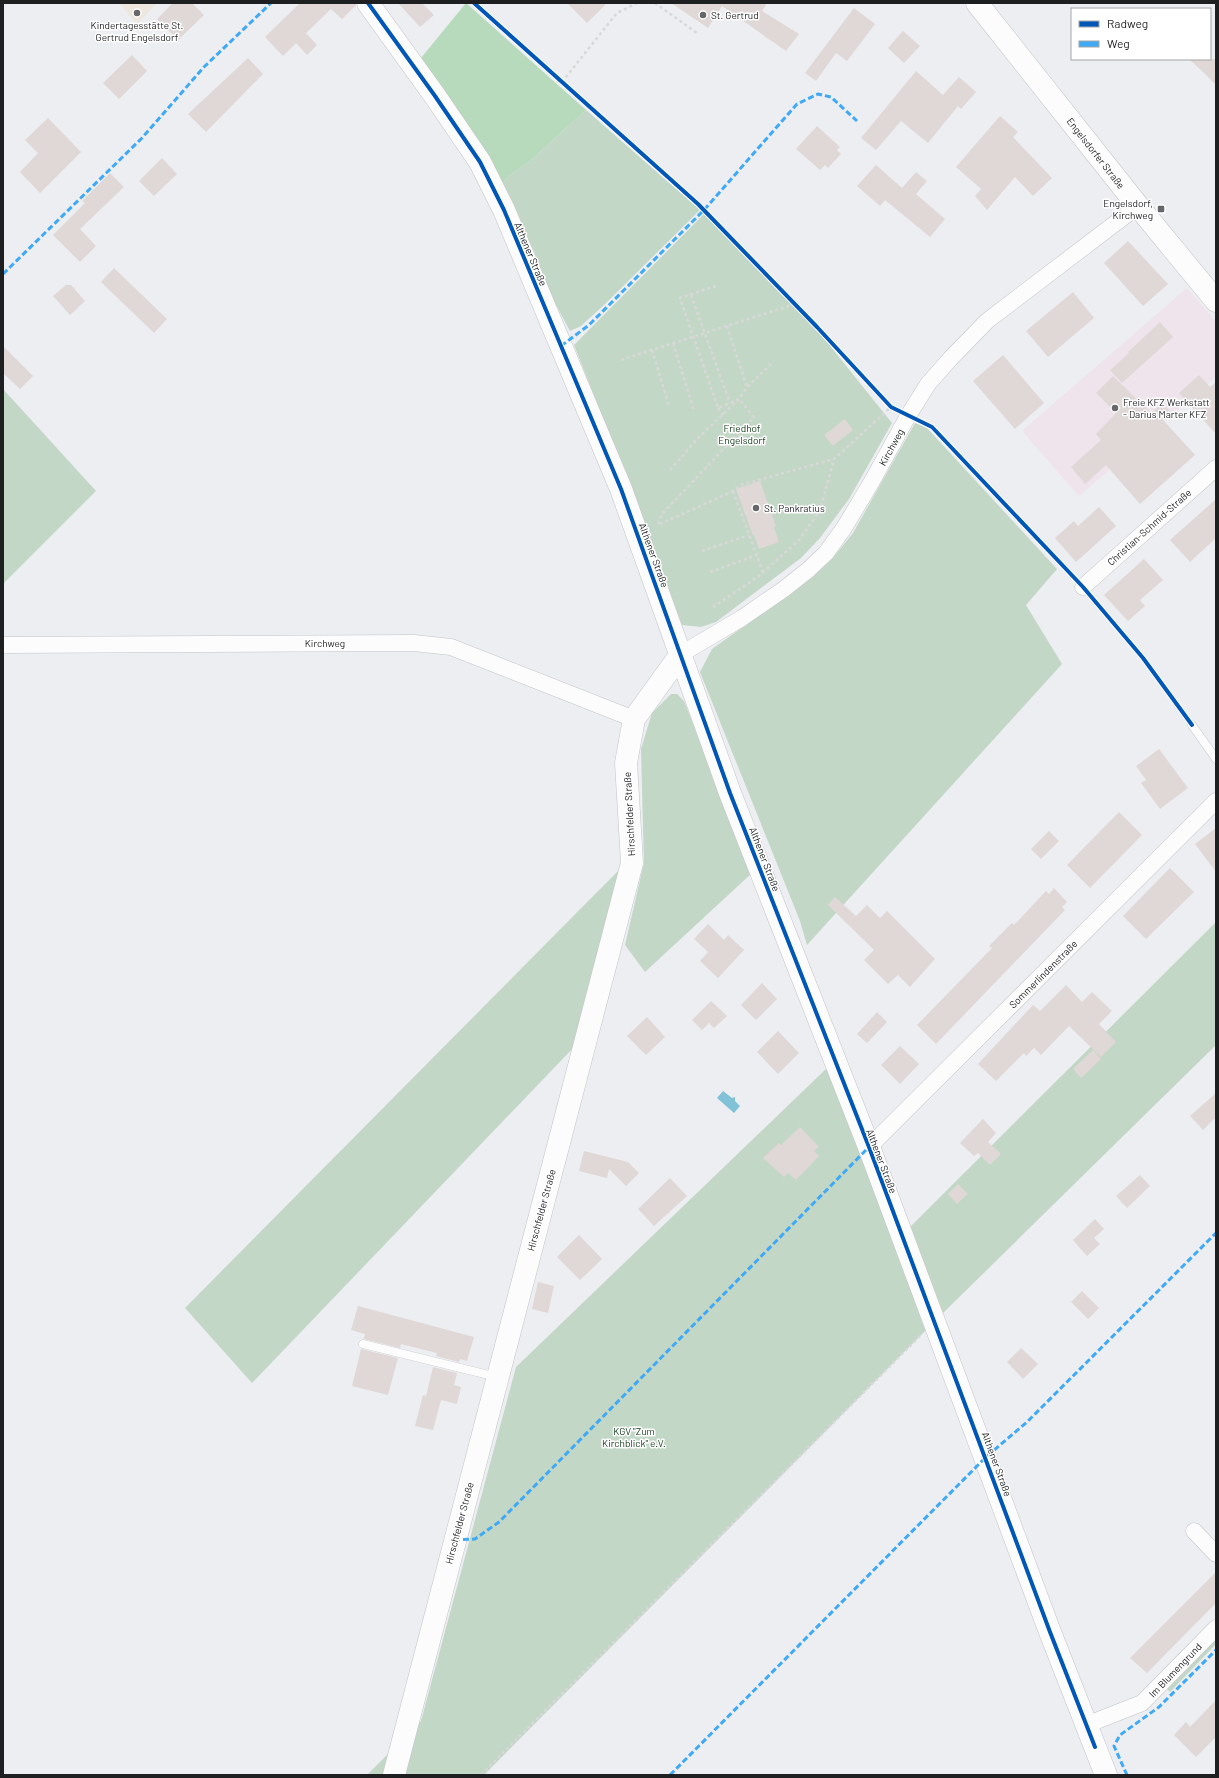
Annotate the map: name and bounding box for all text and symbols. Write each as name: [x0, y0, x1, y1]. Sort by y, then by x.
marker: Kindertagesstätte St. Gertrud Engelsdorf: [132, 8, 142, 18]
legend: [1071, 8, 1211, 60]
place label: St. Gertrud: [711, 9, 759, 21]
marker: St. Gertrud: [698, 10, 708, 20]
text: Radweg: [1107, 16, 1148, 30]
place label: Kindertagesstätte St. Gertrud Engelsdorf: [91, 19, 183, 43]
text: Weg: [1107, 36, 1130, 50]
street label: Engelsdorfer Straße: [1064, 115, 1128, 191]
place label: Engelsdorf, Kirchweg: [1103, 197, 1153, 221]
marker: Engelsdorf, Kirchweg: [1156, 204, 1166, 214]
street label: Althener Straße: [512, 220, 550, 288]
place label: Freie KFZ Werkstatt - Darius Marter KFZ: [1123, 396, 1210, 420]
marker: Freie KFZ Werkstatt - Darius Marter KFZ: [1110, 403, 1120, 413]
park label: Friedhof Engelsdorf: [718, 422, 766, 446]
street label: Kirchweg: [876, 426, 906, 468]
street label: Christian-Schmid-Straße: [1105, 486, 1193, 568]
place label: St. Pankratius: [764, 502, 825, 514]
marker: St. Pankratius: [751, 503, 761, 513]
street label: Althener Straße: [637, 521, 671, 589]
street label: Kirchweg: [305, 637, 345, 649]
street label: Hirschfelder Straße: [621, 772, 637, 856]
street label: Althener Straße: [747, 825, 783, 893]
street label: Sommerlindenstraße: [1007, 938, 1079, 1010]
street label: Althener Straße: [864, 1127, 900, 1195]
street label: Hirschfelder Straße: [524, 1168, 558, 1252]
park label: KGV "Zum Kirchblick" e.V.: [602, 1425, 666, 1449]
street label: Althener Straße: [980, 1430, 1014, 1498]
street label: Hirschfelder Straße: [442, 1481, 476, 1565]
street label: Im Blumengrund: [1146, 1640, 1204, 1700]

